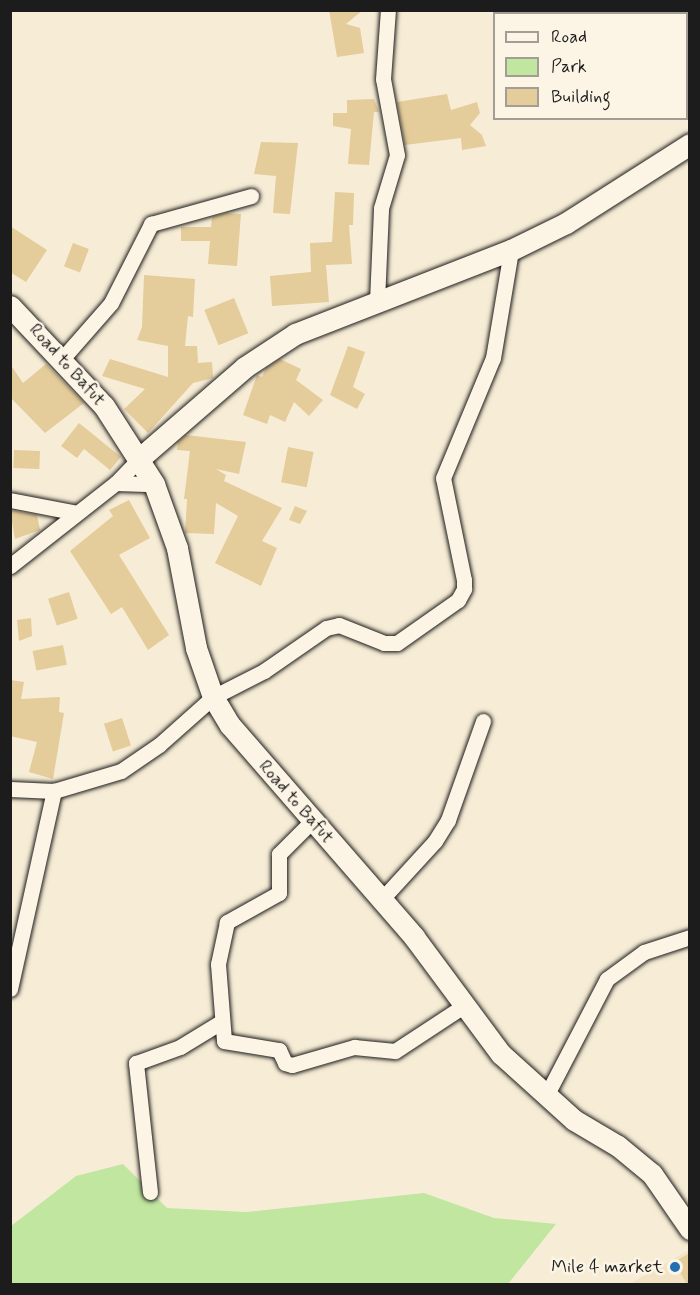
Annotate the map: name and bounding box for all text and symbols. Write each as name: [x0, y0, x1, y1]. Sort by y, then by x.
legend: [493, 12, 688, 120]
text: Road: [551, 25, 587, 49]
text: Park: [551, 55, 587, 79]
text: Building: [551, 85, 611, 109]
street label: Road to Bafut: [23, 318, 111, 412]
street label: Road to Bafut: [253, 755, 339, 849]
place label: Mile 4 market: [551, 1256, 663, 1278]
marker: Mile 4 market: [668, 1260, 682, 1274]

